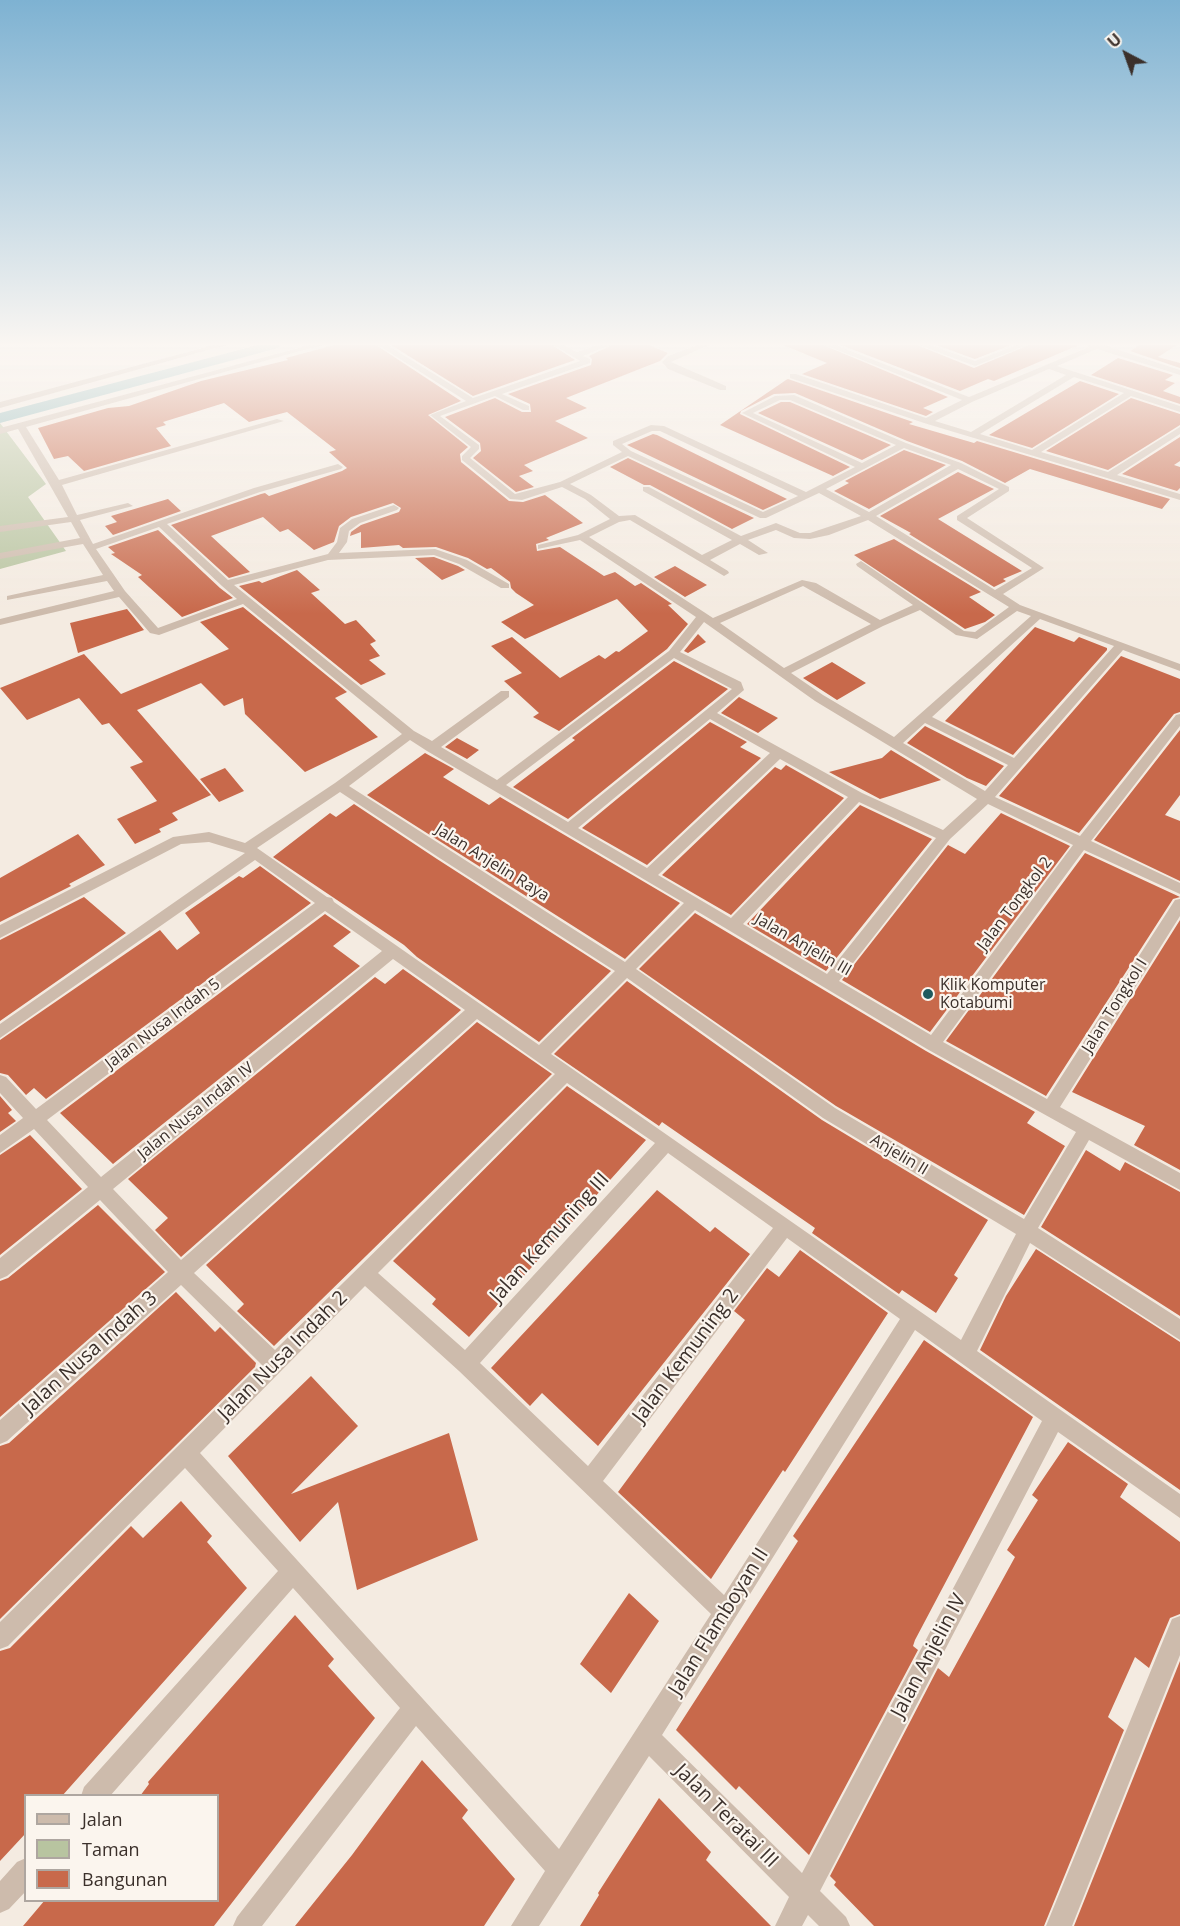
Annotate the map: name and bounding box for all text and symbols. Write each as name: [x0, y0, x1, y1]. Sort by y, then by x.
north arrow: [1096, 24, 1156, 84]
text: U: [1102, 28, 1126, 53]
street label: Jalan Anjelin Raya: [431, 820, 553, 906]
street label: Jalan Tongkol 2: [974, 853, 1056, 955]
street label: Jalan Anjelin III: [751, 910, 855, 980]
street label: Jalan Tongkol I: [1078, 955, 1152, 1057]
street label: Jalan Nusa Indah 5: [102, 975, 224, 1073]
place label: Klik Komputer Kotabumi: [940, 975, 1046, 1013]
marker: Klik Komputer Kotabumi: [921, 987, 935, 1001]
street label: Jalan Nusa Indah IV: [134, 1058, 258, 1164]
street label: Anjelin II: [867, 1130, 931, 1180]
street label: Jalan Kemuning III: [485, 1168, 615, 1308]
street label: Jalan Kemuning 2: [628, 1284, 744, 1428]
street label: Jalan Nusa Indah 3: [18, 1286, 162, 1420]
street label: Jalan Nusa Indah 2: [213, 1286, 353, 1426]
street label: Jalan Flamboyan II: [664, 1544, 774, 1700]
street label: Jalan Anjelin IV: [886, 1590, 972, 1722]
street label: Jalan Teratai III: [669, 1759, 783, 1873]
legend: [24, 1794, 219, 1902]
text: Jalan: [82, 1807, 122, 1831]
text: Taman: [82, 1837, 140, 1861]
text: Bangunan: [82, 1867, 168, 1891]

